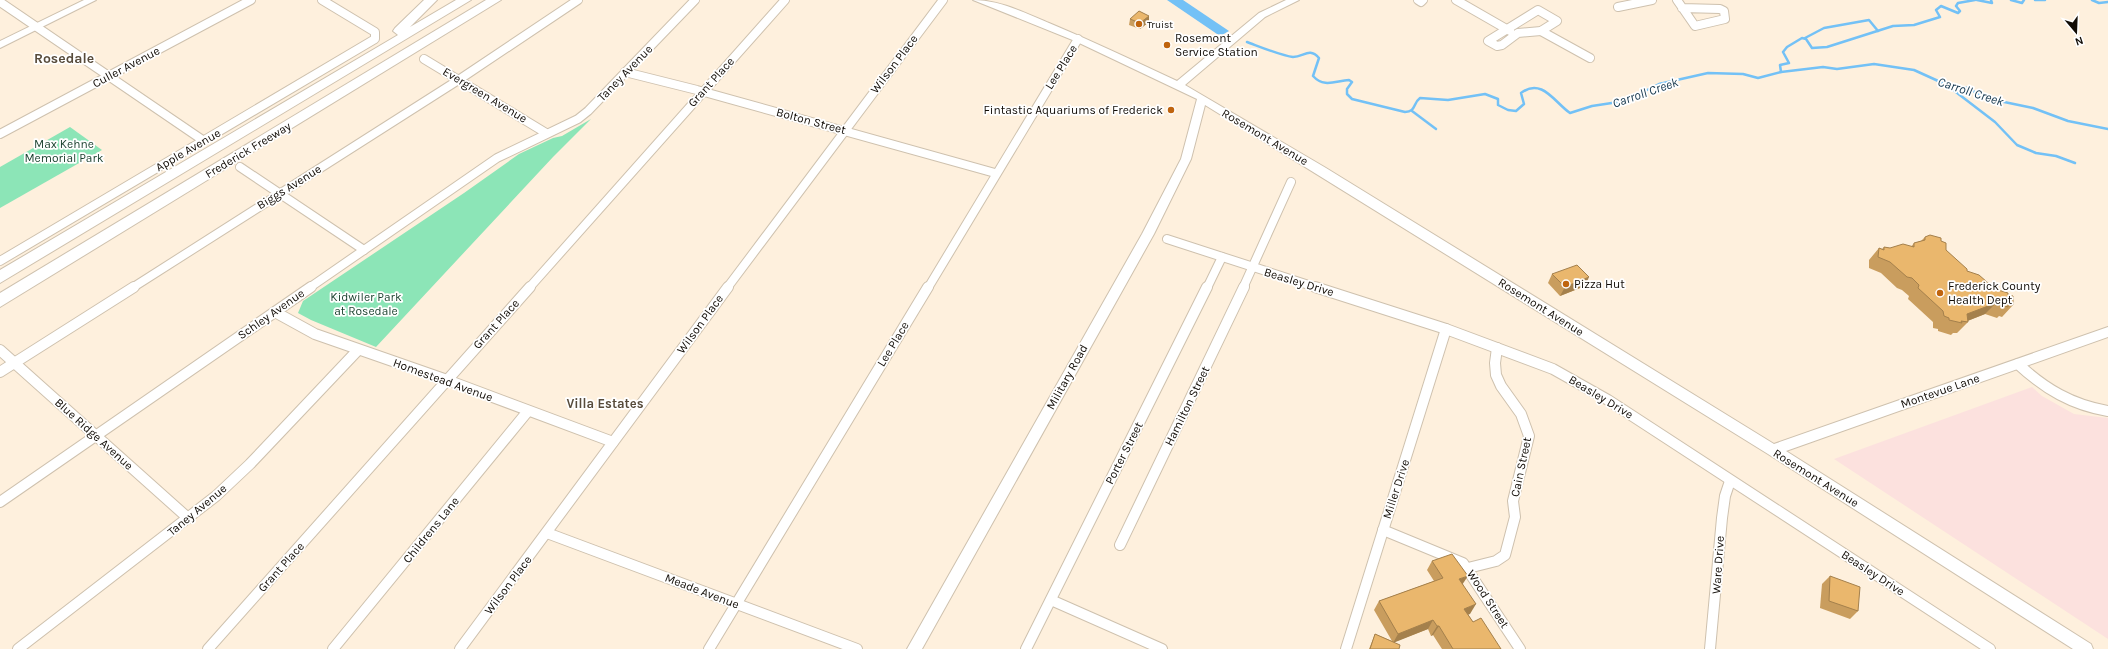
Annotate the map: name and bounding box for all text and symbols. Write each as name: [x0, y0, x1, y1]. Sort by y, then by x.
north arrow: [2056, 12, 2096, 52]
marker: Truist: [1134, 19, 1144, 29]
place label: Truist: [1147, 19, 1173, 31]
place label: Rosemont Service Station: [1175, 31, 1258, 59]
street label: Wilson Place: [867, 32, 921, 96]
text: N: [2073, 34, 2085, 48]
marker: Rosemont Service Station: [1162, 40, 1172, 50]
street label: Taney Avenue: [595, 42, 655, 104]
street label: Lee Place: [1042, 42, 1080, 92]
street label: Culler Avenue: [90, 43, 162, 91]
district label: Rosedale: [34, 50, 94, 67]
street label: Grant Place: [685, 54, 737, 110]
street label: Evergreen Avenue: [440, 64, 530, 126]
water label: Carroll Creek: [1610, 74, 1680, 111]
water label: Carroll Creek: [1936, 74, 2006, 109]
place label: Fintastic Aquariums of Frederick: [984, 103, 1163, 117]
street label: Bolton Street: [775, 105, 848, 137]
marker: Fintastic Aquariums of Frederick: [1166, 105, 1176, 115]
street label: Rosemont Avenue: [1219, 106, 1311, 168]
street label: Frederick Freeway: [203, 119, 294, 181]
street label: Apple Avenue: [153, 126, 223, 174]
park label: Max Kehne Memorial Park: [24, 137, 104, 165]
street label: Biggs Avenue: [254, 162, 324, 212]
street label: Beasley Drive: [1262, 265, 1336, 299]
street label: Rosemont Avenue: [1496, 275, 1586, 339]
place label: Pizza Hut: [1574, 277, 1625, 291]
marker: Pizza Hut: [1561, 279, 1571, 289]
place label: Frederick County Health Dept: [1948, 279, 2041, 307]
street label: Schley Avenue: [235, 286, 307, 342]
marker: Frederick County Health Dept: [1935, 288, 1945, 298]
park label: Kidwiler Park at Rosedale: [330, 290, 402, 318]
street label: Wilson Place: [674, 292, 726, 356]
street label: Grant Place: [470, 296, 522, 352]
street label: Lee Place: [874, 319, 912, 369]
street label: Military Road: [1043, 342, 1091, 412]
street label: Homestead Avenue: [391, 355, 495, 405]
street label: Hamilton Street: [1162, 363, 1213, 448]
street label: Montevue Lane: [1899, 371, 1981, 411]
street label: Beasley Drive: [1566, 372, 1636, 422]
street label: Blue Ridge Avenue: [52, 395, 136, 473]
district label: Villa Estates: [567, 396, 644, 411]
street label: Porter Street: [1102, 419, 1146, 487]
street label: Cain Street: [1508, 435, 1534, 498]
street label: Rosemont Avenue: [1771, 446, 1861, 510]
street label: Miller Drive: [1380, 457, 1412, 521]
street label: Taney Avenue: [165, 481, 229, 539]
street label: Childrens Lane: [400, 494, 462, 566]
street label: Ware Drive: [1709, 535, 1727, 595]
street label: Grant Place: [255, 539, 307, 595]
street label: Beasley Drive: [1839, 547, 1907, 599]
street label: Wilson Place: [481, 553, 535, 617]
street label: Wood Street: [1464, 567, 1512, 631]
street label: Meade Avenue: [663, 570, 741, 612]

